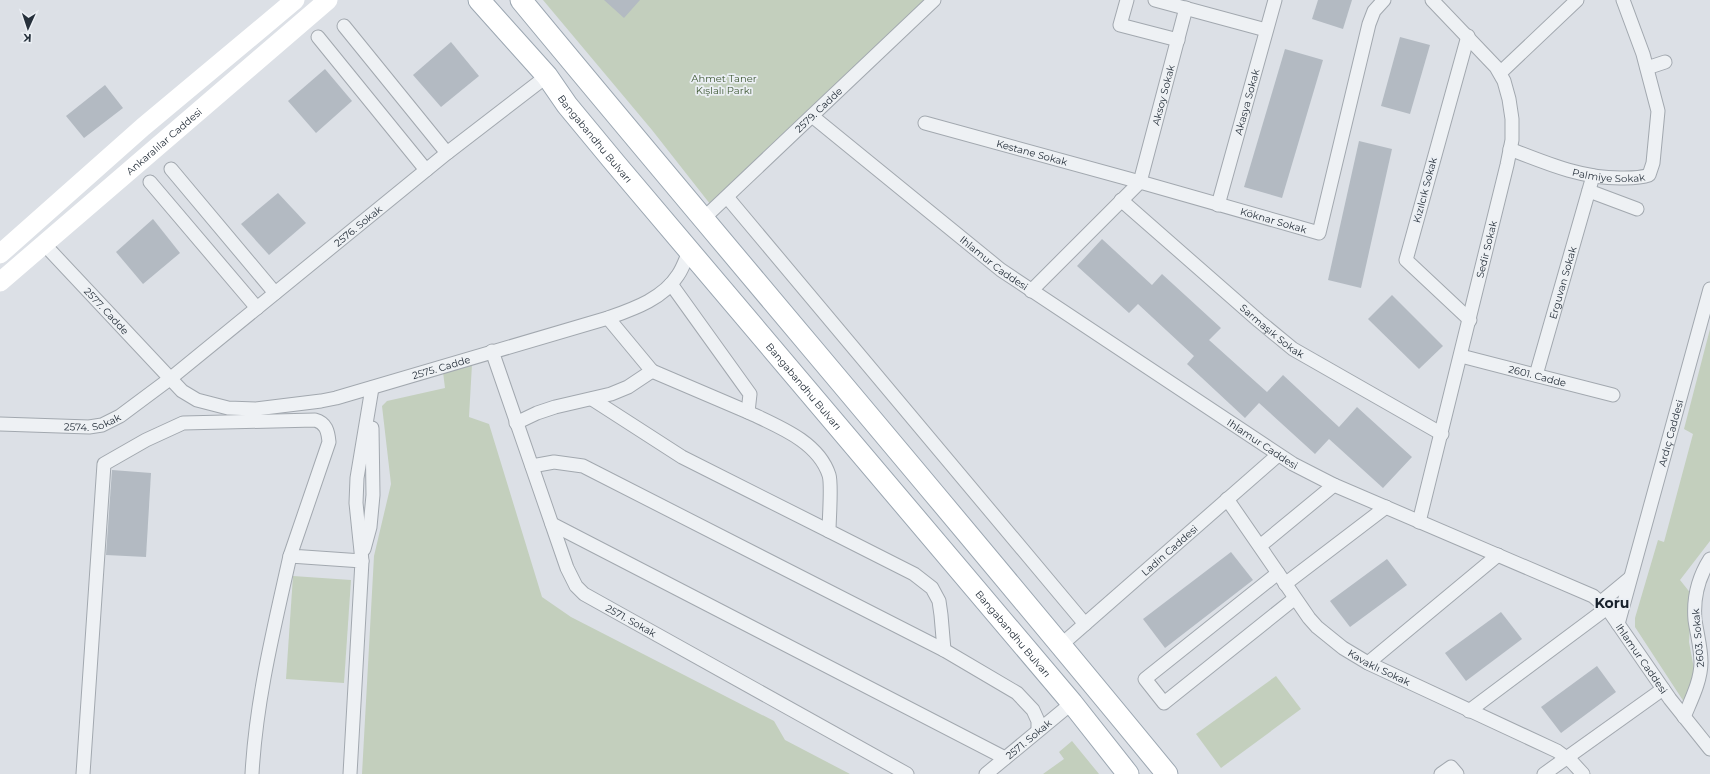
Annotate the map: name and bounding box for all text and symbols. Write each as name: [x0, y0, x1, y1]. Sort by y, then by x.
north arrow: [8, 8, 48, 48]
text: K: [22, 31, 32, 45]
street label: Aksoy Sokak: [1149, 63, 1177, 127]
street label: Akasya Sokak: [1231, 67, 1262, 136]
park label: Ahmet Taner Kışlalı Parkı: [691, 72, 757, 97]
street label: 2579. Cadde: [792, 84, 845, 135]
street label: Bangabandhu Bulvarı: [555, 92, 635, 185]
street label: Ankaralılar Caddesi: [123, 105, 204, 177]
street label: Kestane Sokak: [995, 136, 1069, 168]
street label: Kızılcık Sokak: [1410, 156, 1440, 224]
street label: Palmiye Sokak: [1571, 165, 1646, 185]
street label: 2576. Sokak: [331, 202, 384, 249]
street label: Köknar Sokak: [1239, 204, 1308, 236]
street label: Sedir Sokak: [1473, 219, 1500, 279]
street label: Ihlamur Caddesi: [957, 233, 1031, 293]
street label: Erguvan Sokak: [1546, 245, 1579, 321]
street label: 2577. Cadde: [81, 285, 132, 337]
street label: Sarmaşık Sokak: [1237, 301, 1307, 361]
street label: Bangabandhu Bulvarı: [763, 340, 844, 432]
street label: 2575. Cadde: [411, 352, 472, 382]
street label: 2601. Cadde: [1507, 362, 1568, 389]
street label: Ardıç Caddesi: [1655, 398, 1686, 468]
street label: 2574. Sokak: [64, 410, 123, 434]
street label: Ihlamur Caddesi: [1225, 416, 1300, 472]
street label: Ladin Caddesi: [1138, 522, 1200, 578]
street label: Bangabandhu Bulvarı: [973, 587, 1054, 680]
district label: Koru: [1595, 594, 1629, 612]
street label: 2571. Sokak: [604, 601, 659, 640]
street label: 2603. Sokak: [1689, 608, 1707, 668]
street label: Ihlamur Caddesi: [1613, 621, 1671, 696]
street label: Kavaklı Sokak: [1346, 646, 1412, 688]
street label: 2571. Sokak: [1003, 716, 1054, 762]

